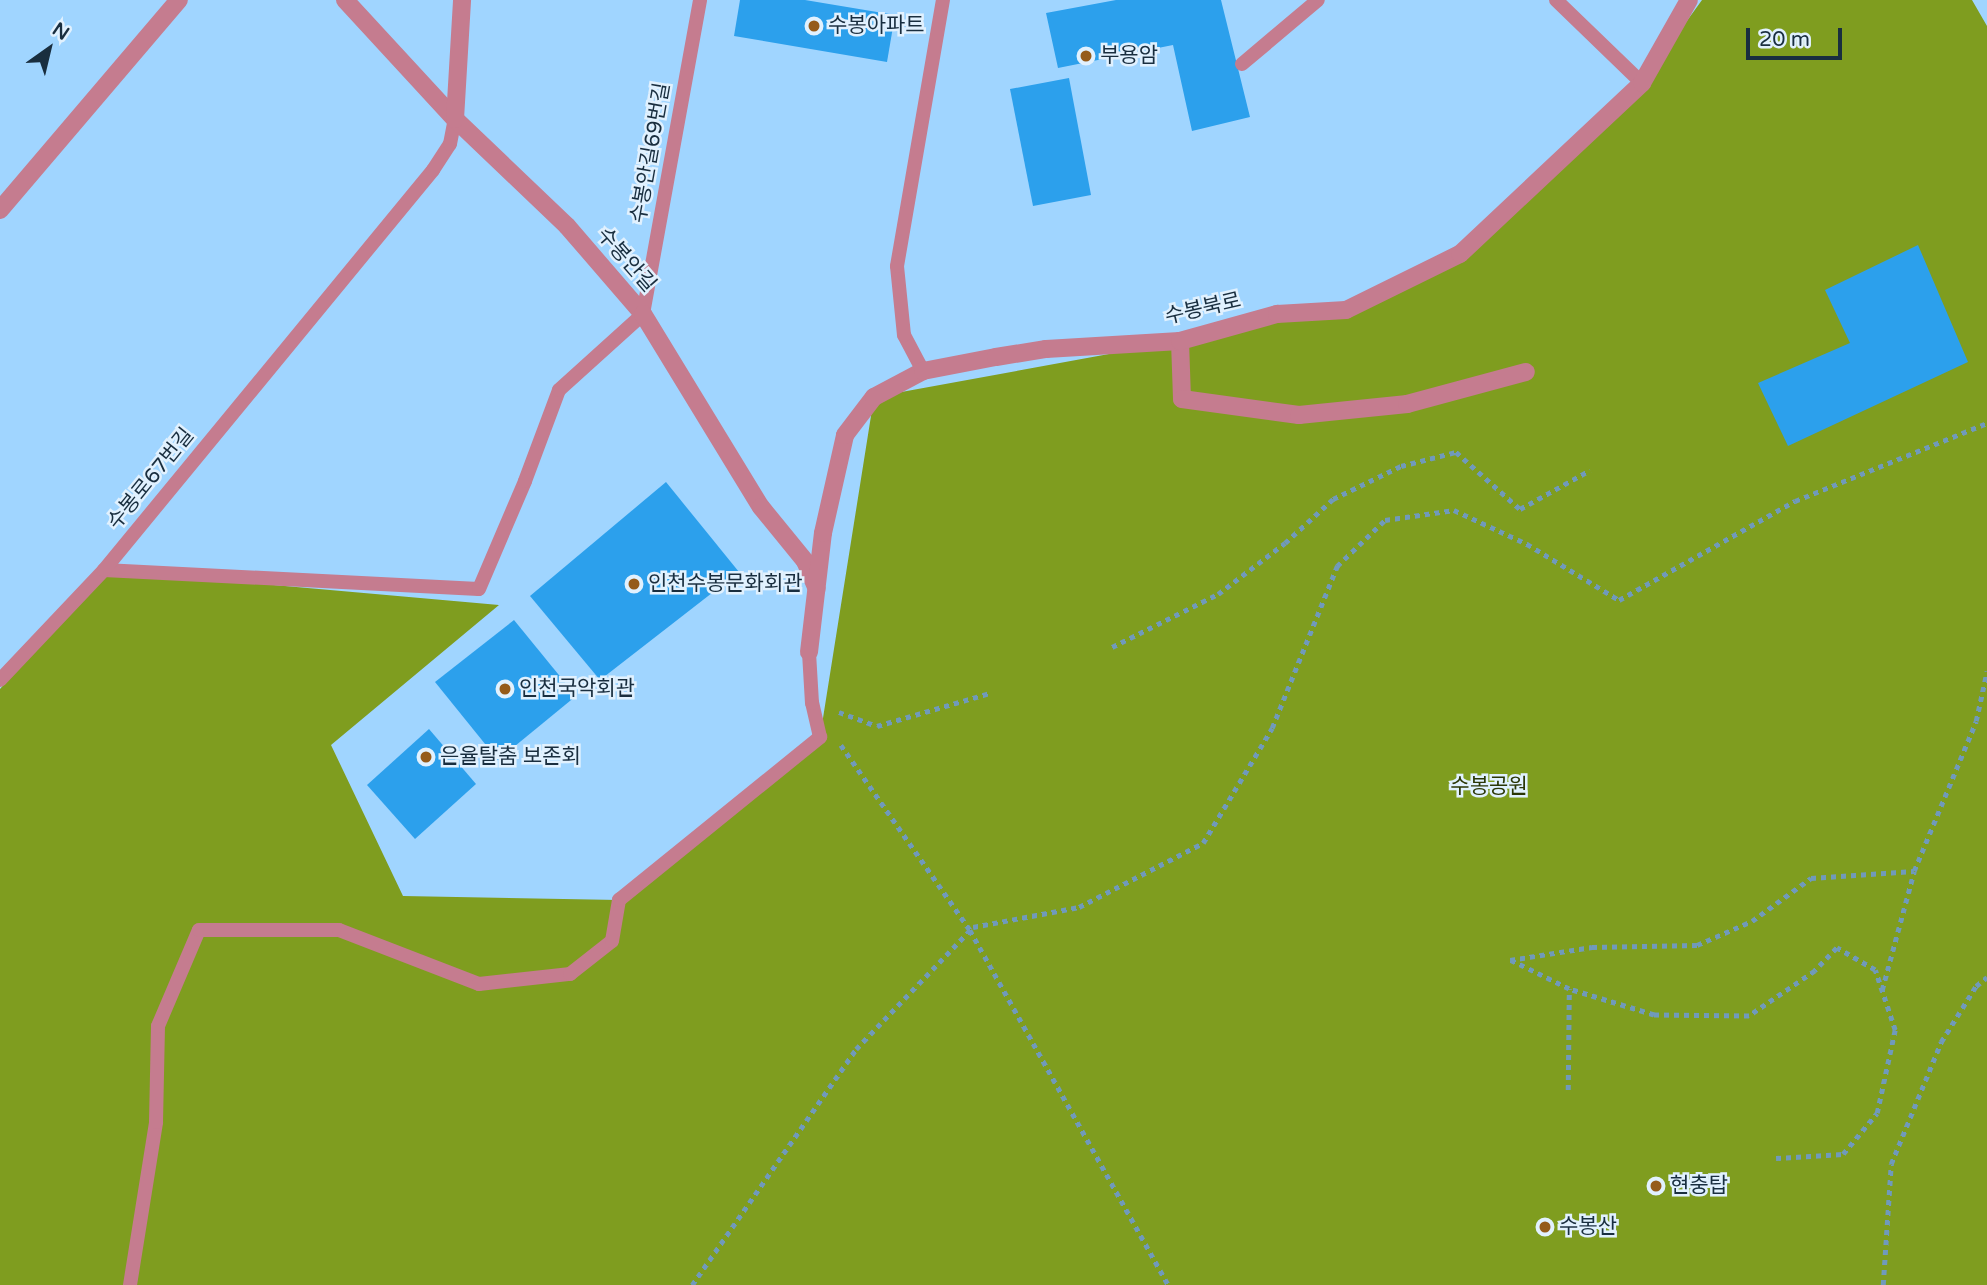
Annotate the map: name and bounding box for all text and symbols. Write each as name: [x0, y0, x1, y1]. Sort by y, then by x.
place label: 수봉아파트: [828, 13, 925, 39]
north arrow: [14, 14, 84, 84]
scale bar: [1749, 14, 1845, 58]
text: N: [48, 18, 73, 45]
marker: 수봉아파트: [806, 18, 822, 34]
text: 20 m: [1759, 27, 1810, 52]
place label: 부용암: [1100, 43, 1158, 69]
marker: 부용암: [1078, 48, 1094, 64]
street label: 수봉안길69번길: [626, 81, 676, 225]
street label: 수봉안길: [591, 223, 661, 297]
street label: 수봉북로: [1163, 288, 1243, 330]
street label: 수봉로67번길: [103, 423, 199, 535]
place label: 인천수봉문화회관: [648, 571, 803, 597]
marker: 인천수봉문화회관: [626, 576, 642, 592]
place label: 인천국악회관: [519, 676, 635, 702]
marker: 인천국악회관: [497, 681, 513, 697]
place label: 은율탈춤 보존회: [440, 744, 581, 770]
marker: 은율탈춤 보존회: [418, 749, 434, 765]
park label: 수봉공원: [1450, 774, 1528, 800]
place label: 현충탑: [1670, 1173, 1728, 1199]
marker: 현충탑: [1648, 1178, 1664, 1194]
place label: 수봉산: [1559, 1214, 1617, 1240]
marker: 수봉산: [1537, 1219, 1553, 1235]

